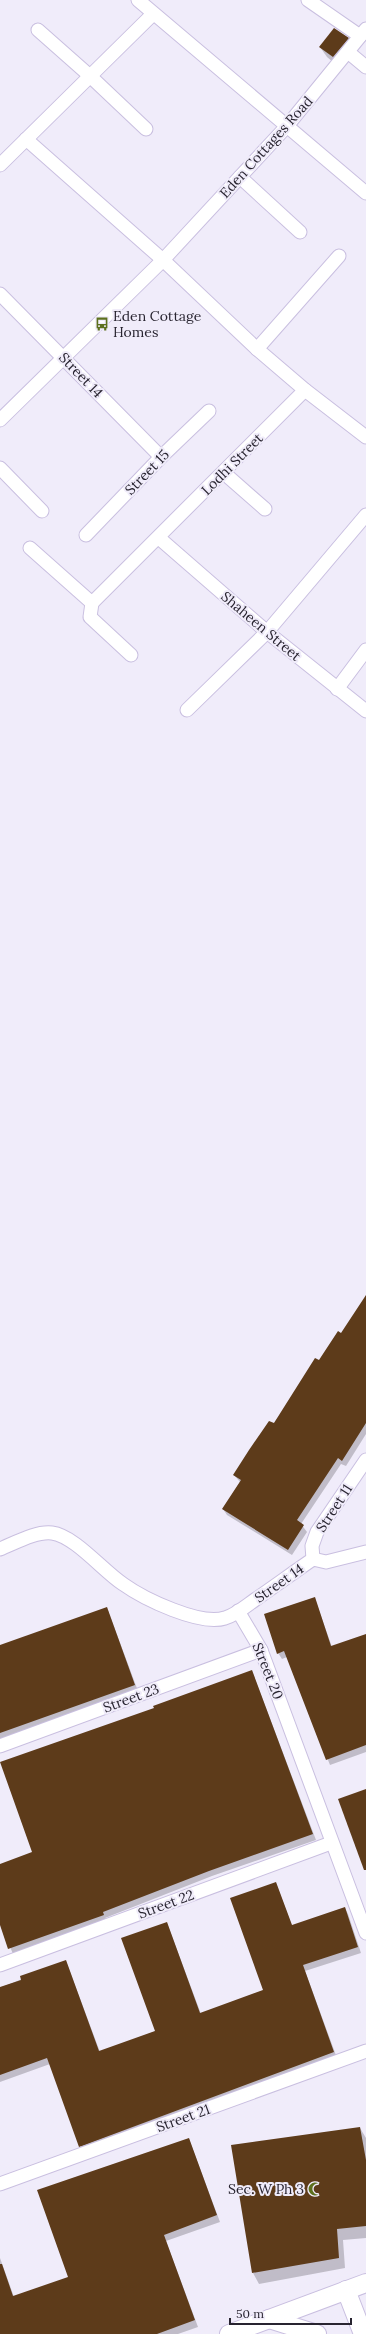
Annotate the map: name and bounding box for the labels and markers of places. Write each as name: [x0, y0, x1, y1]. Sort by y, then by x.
place label: Eden Cottage Homes: [113, 307, 202, 341]
bus stop icon: Eden Cottage Homes: [94, 316, 110, 332]
place label: Sec. W Ph 3: [228, 2180, 304, 2198]
mosque icon: Sec. W Ph 3: [307, 2181, 323, 2197]

